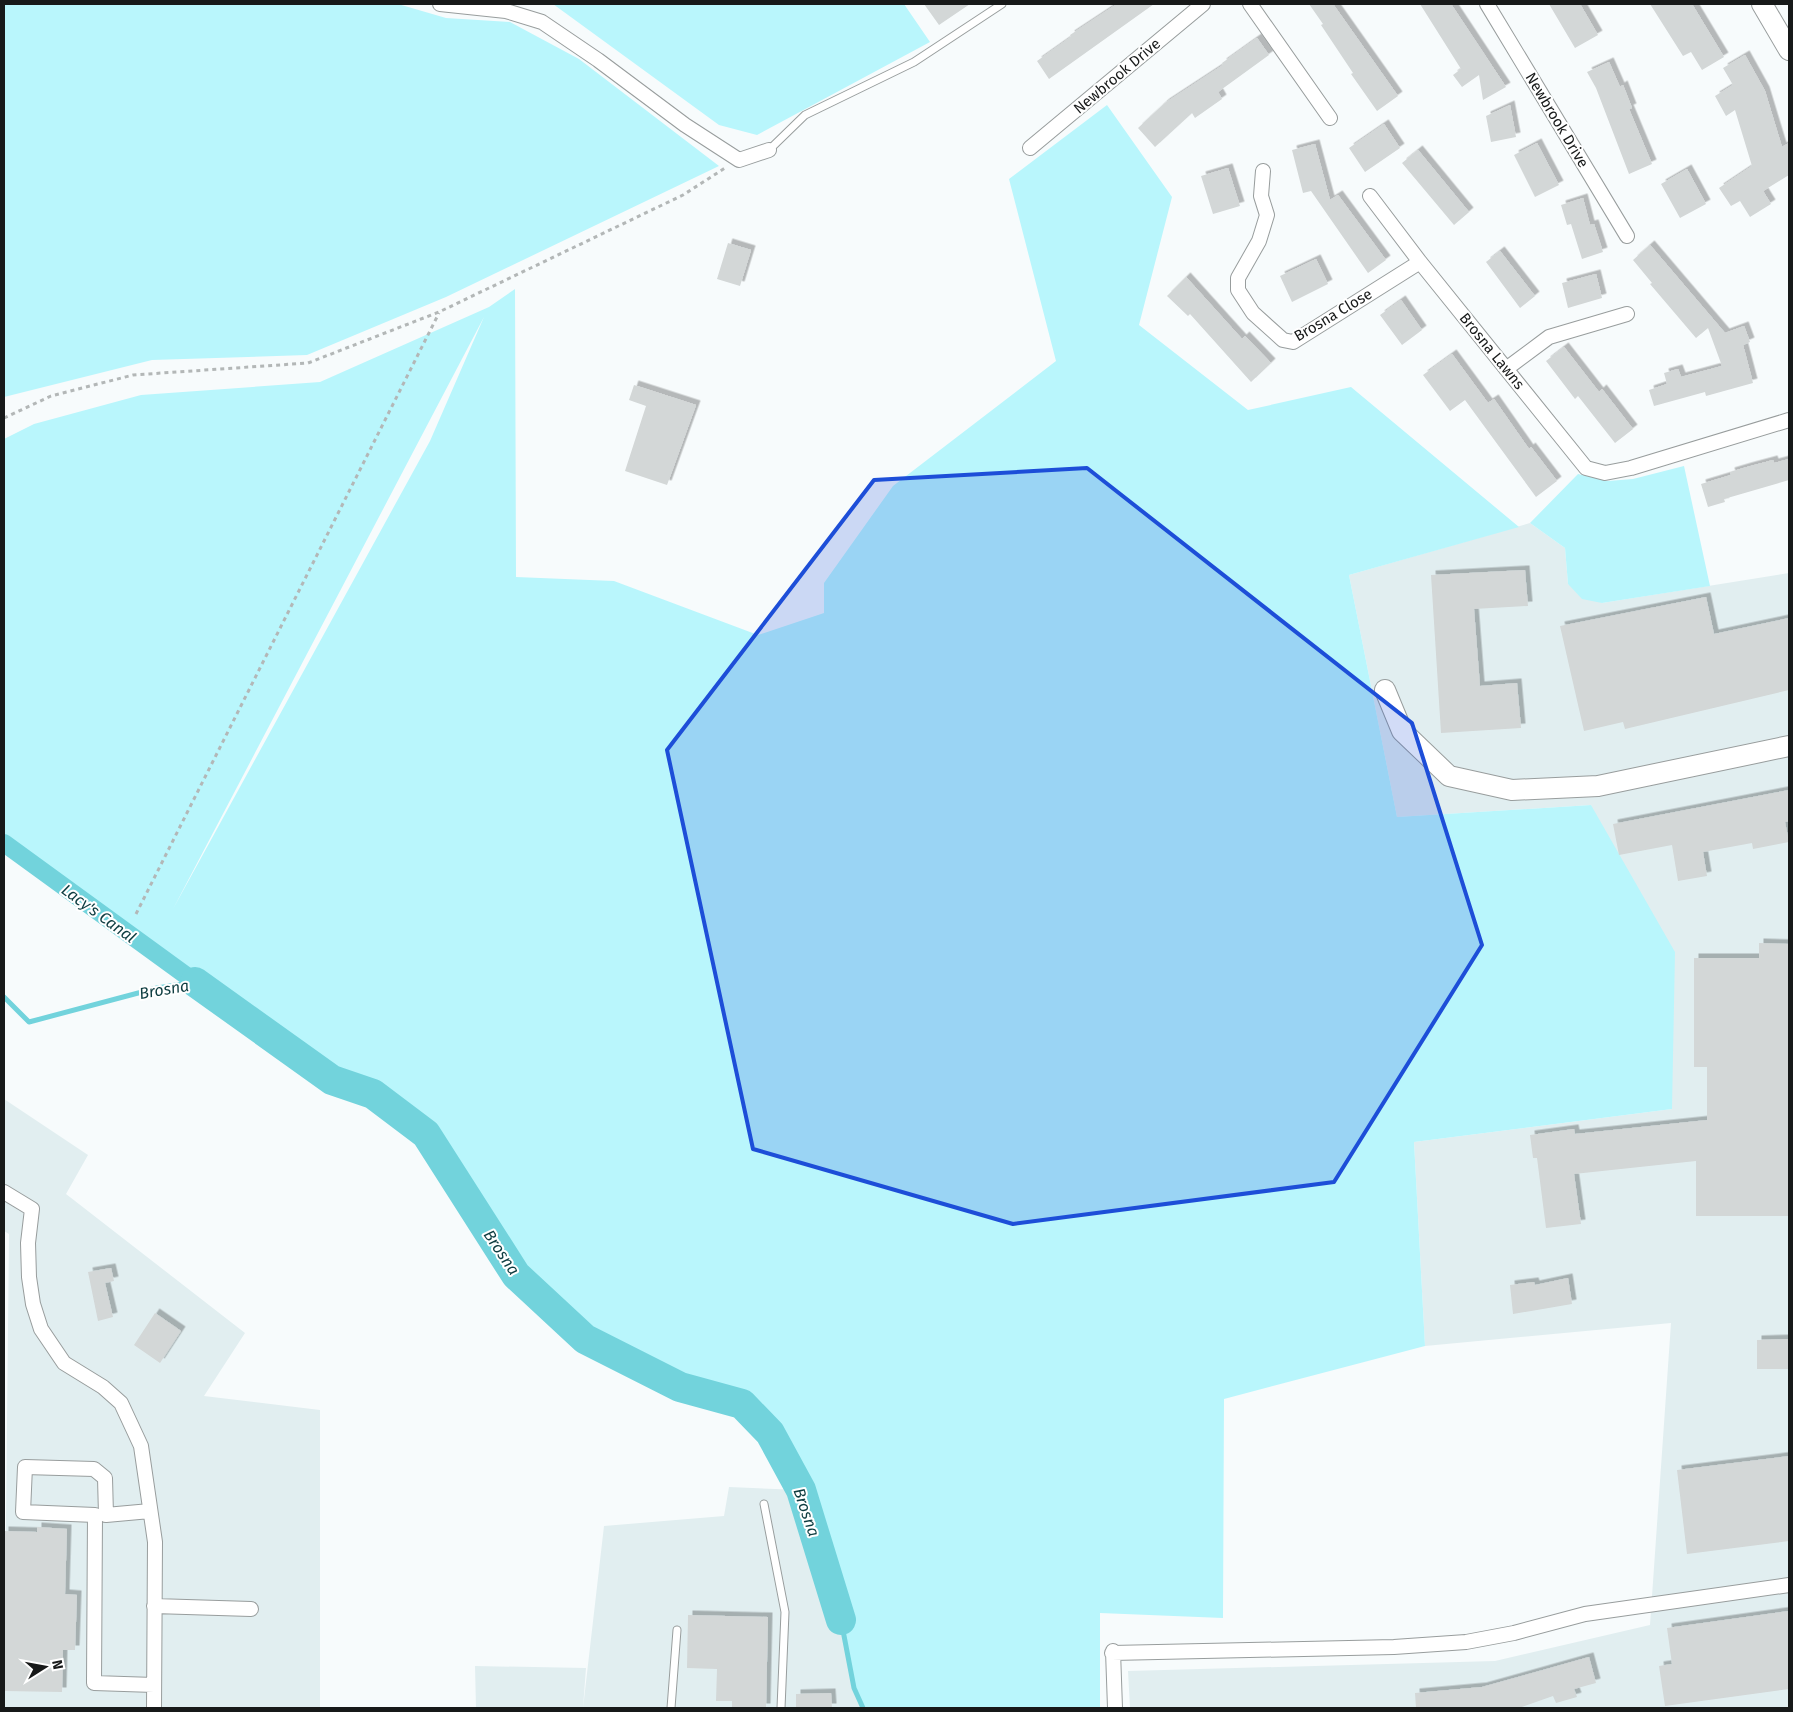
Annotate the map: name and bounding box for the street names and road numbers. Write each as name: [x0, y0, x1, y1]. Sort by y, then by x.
street label: Newbrook Drive: [1070, 34, 1164, 118]
street label: Newbrook Drive: [1522, 69, 1592, 171]
street label: Brosna Close: [1291, 285, 1375, 345]
street label: Brosna Lawns: [1456, 309, 1528, 393]

